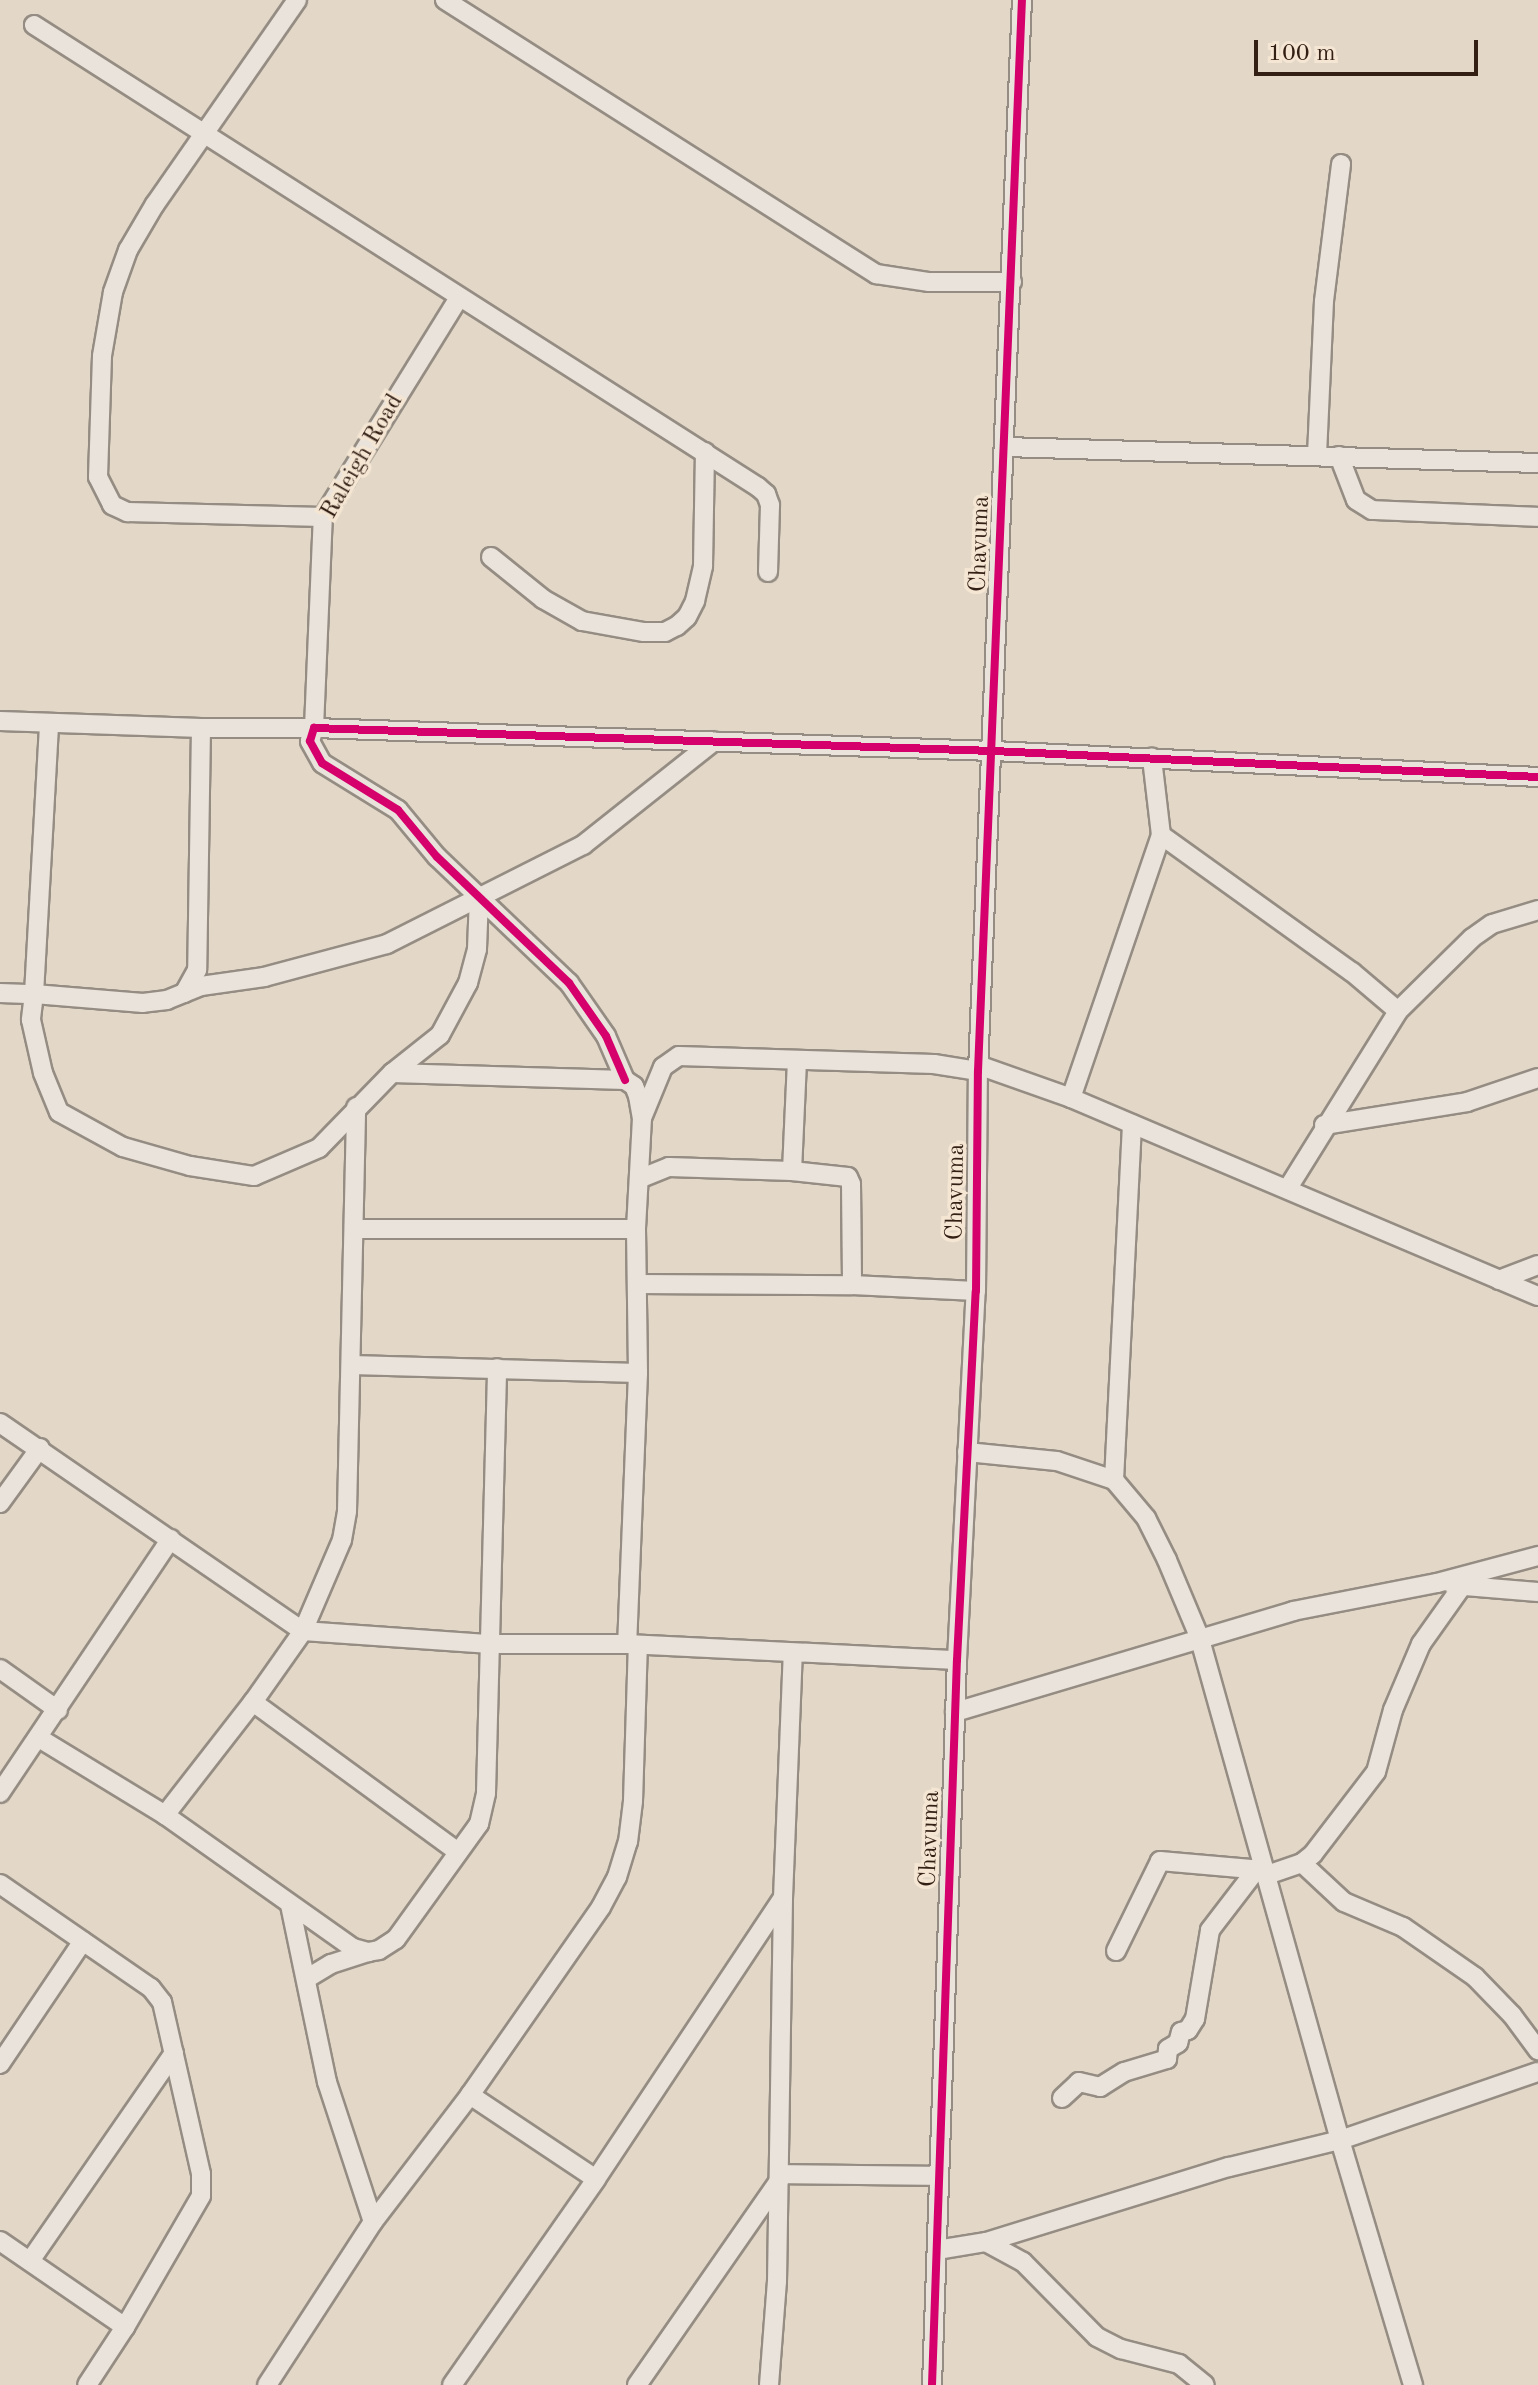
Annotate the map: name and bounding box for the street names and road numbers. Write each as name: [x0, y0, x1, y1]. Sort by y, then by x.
street label: Raleigh Road: [316, 390, 410, 524]
street label: Chavuma: [965, 495, 997, 593]
street label: Chavuma: [942, 1143, 972, 1241]
street label: Chavuma: [915, 1790, 947, 1888]

